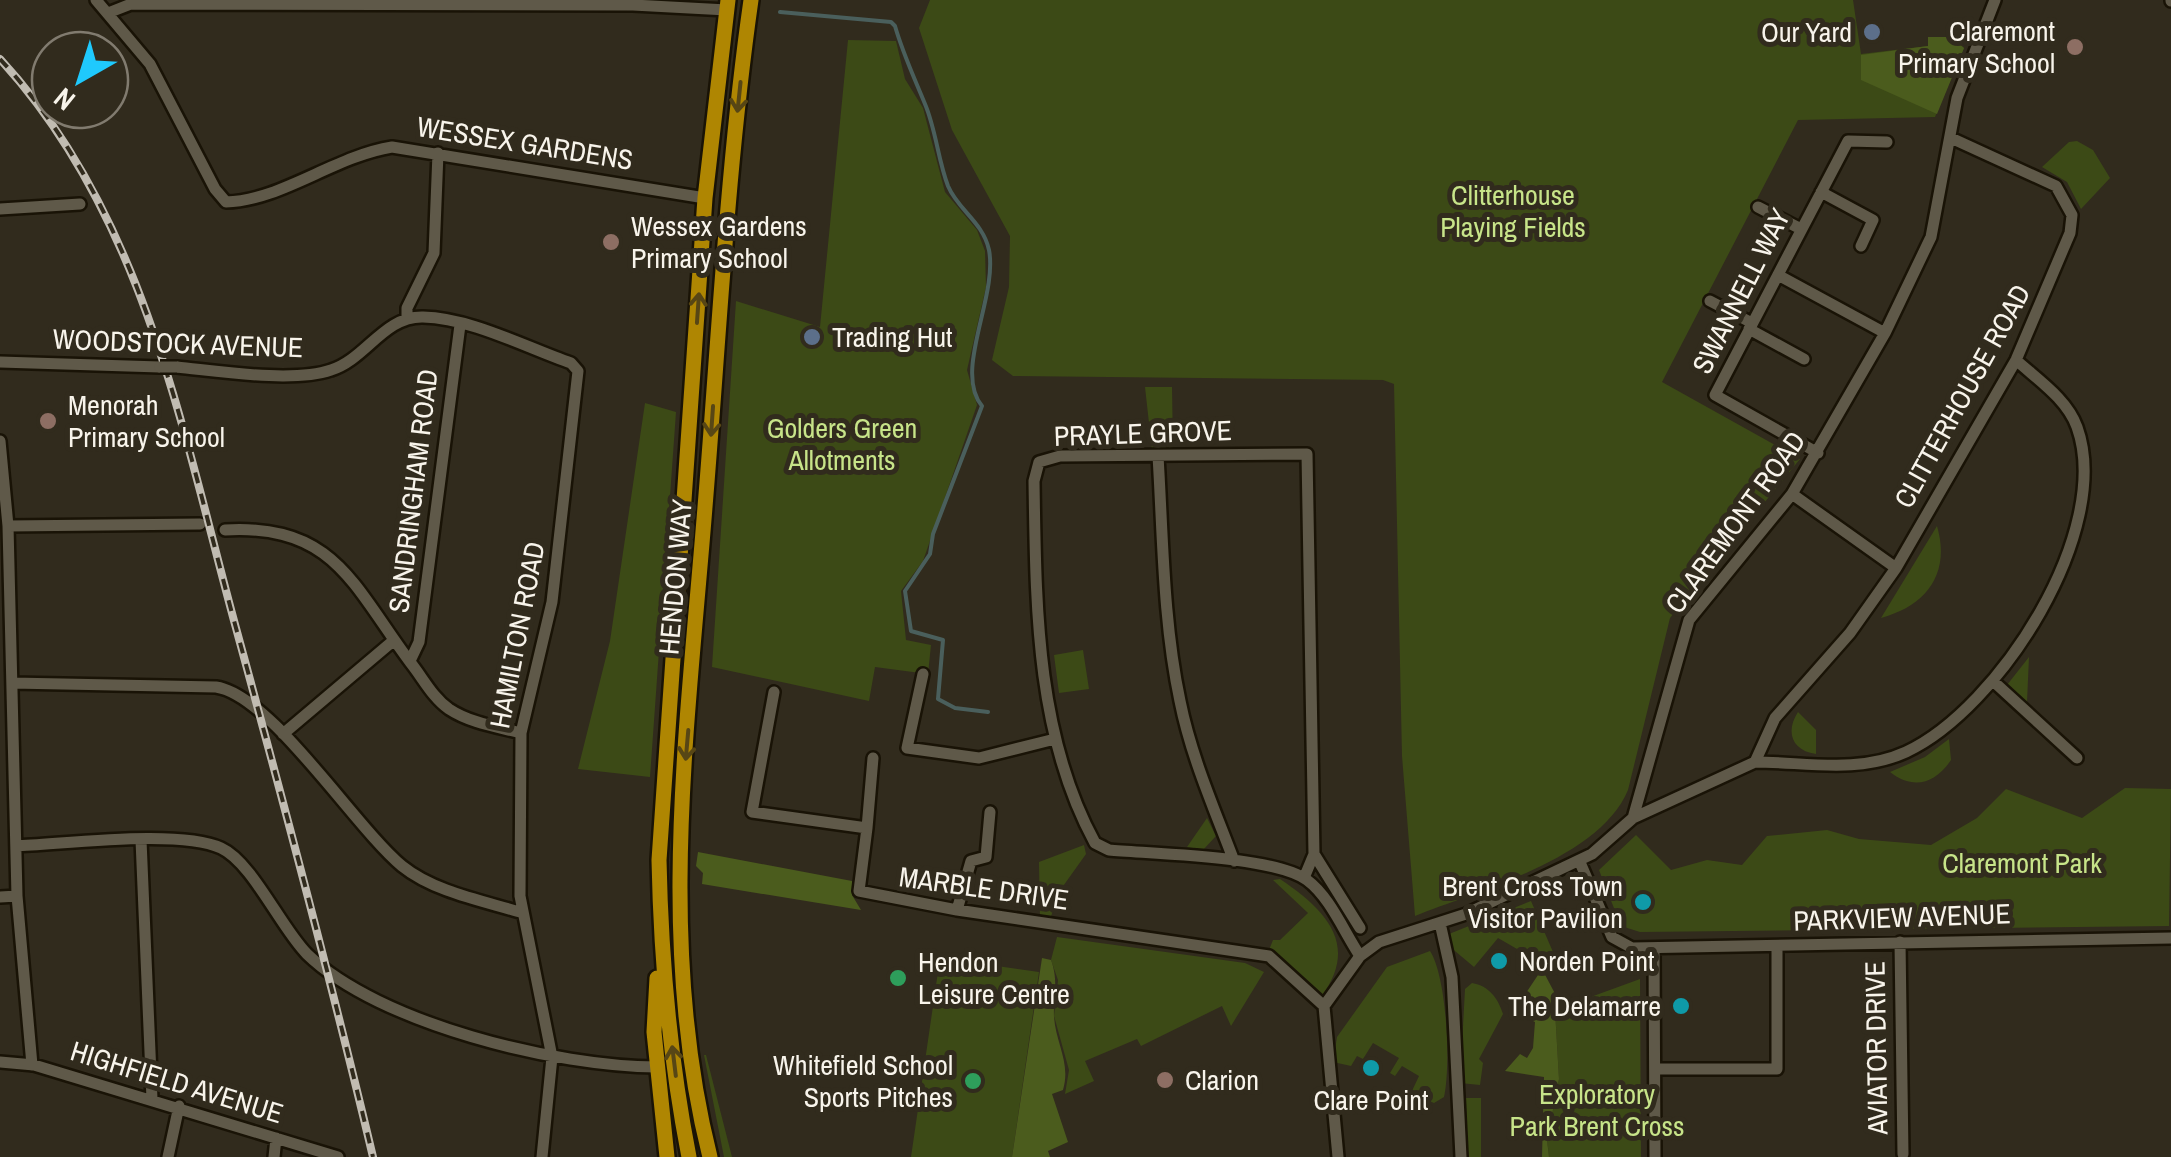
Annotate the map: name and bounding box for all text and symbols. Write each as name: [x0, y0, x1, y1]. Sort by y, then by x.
place label: Claremont Primary School: [1898, 12, 2055, 82]
place label: Our Yard: [1761, 13, 1852, 51]
marker: Our Yard: [1861, 21, 1883, 43]
north arrow: [30, 30, 130, 130]
marker: Claremont Primary School: [2064, 36, 2086, 58]
text: N: [46, 79, 83, 119]
one-way arrow: [729, 80, 748, 112]
street label: WESSEX GARDENS: [414, 107, 636, 179]
park label: Clitterhouse Playing Fields: [1440, 176, 1586, 246]
street label: SWANNELL WAY: [1683, 201, 1799, 380]
place label: Wessex Gardens Primary School: [631, 207, 807, 277]
marker: Wessex Gardens Primary School: [600, 231, 622, 253]
street label: CLITTERHOUSE ROAD: [1885, 277, 2039, 515]
one-way arrow: [688, 292, 707, 324]
place label: Trading Hut: [832, 318, 952, 356]
street label: WOODSTOCK AVENUE: [52, 320, 304, 366]
marker: Trading Hut: [801, 326, 823, 348]
street label: SANDRINGHAM ROAD: [379, 367, 447, 615]
place label: Menorah Primary School: [68, 386, 225, 456]
one-way arrow: [702, 404, 721, 436]
park label: Golders Green Allotments: [767, 409, 917, 479]
marker: Menorah Primary School: [37, 410, 59, 432]
street label: PRAYLE GROVE: [1053, 411, 1233, 455]
street label: CLAREMONT ROAD: [1656, 423, 1814, 621]
street label: HENDON WAY: [649, 497, 701, 656]
street label: HAMILTON ROAD: [480, 538, 554, 732]
one-way arrow: [677, 728, 696, 760]
park label: Claremont Park: [1942, 844, 2102, 882]
street label: MARBLE DRIVE: [897, 857, 1071, 919]
place label: Brent Cross Town Visitor Pavilion: [1442, 867, 1623, 937]
marker: Brent Cross Town Visitor Pavilion: [1632, 891, 1654, 913]
street label: PARKVIEW AVENUE: [1793, 894, 2011, 940]
place label: Norden Point: [1519, 942, 1654, 980]
place label: Hendon Leisure Centre: [918, 943, 1070, 1013]
marker: Norden Point: [1488, 950, 1510, 972]
street label: AVIATOR DRIVE: [1855, 961, 1897, 1136]
marker: Hendon Leisure Centre: [887, 967, 909, 989]
place label: The Delamarre: [1508, 987, 1661, 1025]
marker: The Delamarre: [1670, 995, 1692, 1017]
street label: HIGHFIELD AVENUE: [66, 1032, 288, 1132]
one-way arrow: [664, 1045, 683, 1077]
place label: Whitefield School Sports Pitches: [773, 1046, 953, 1116]
marker: Clare Point: [1360, 1057, 1382, 1079]
place label: Clarion: [1185, 1061, 1259, 1099]
marker: Clarion: [1154, 1069, 1176, 1091]
marker: Whitefield School Sports Pitches: [962, 1070, 984, 1092]
park label: Exploratory Park Brent Cross: [1510, 1075, 1684, 1145]
place label: Clare Point: [1314, 1081, 1428, 1119]

